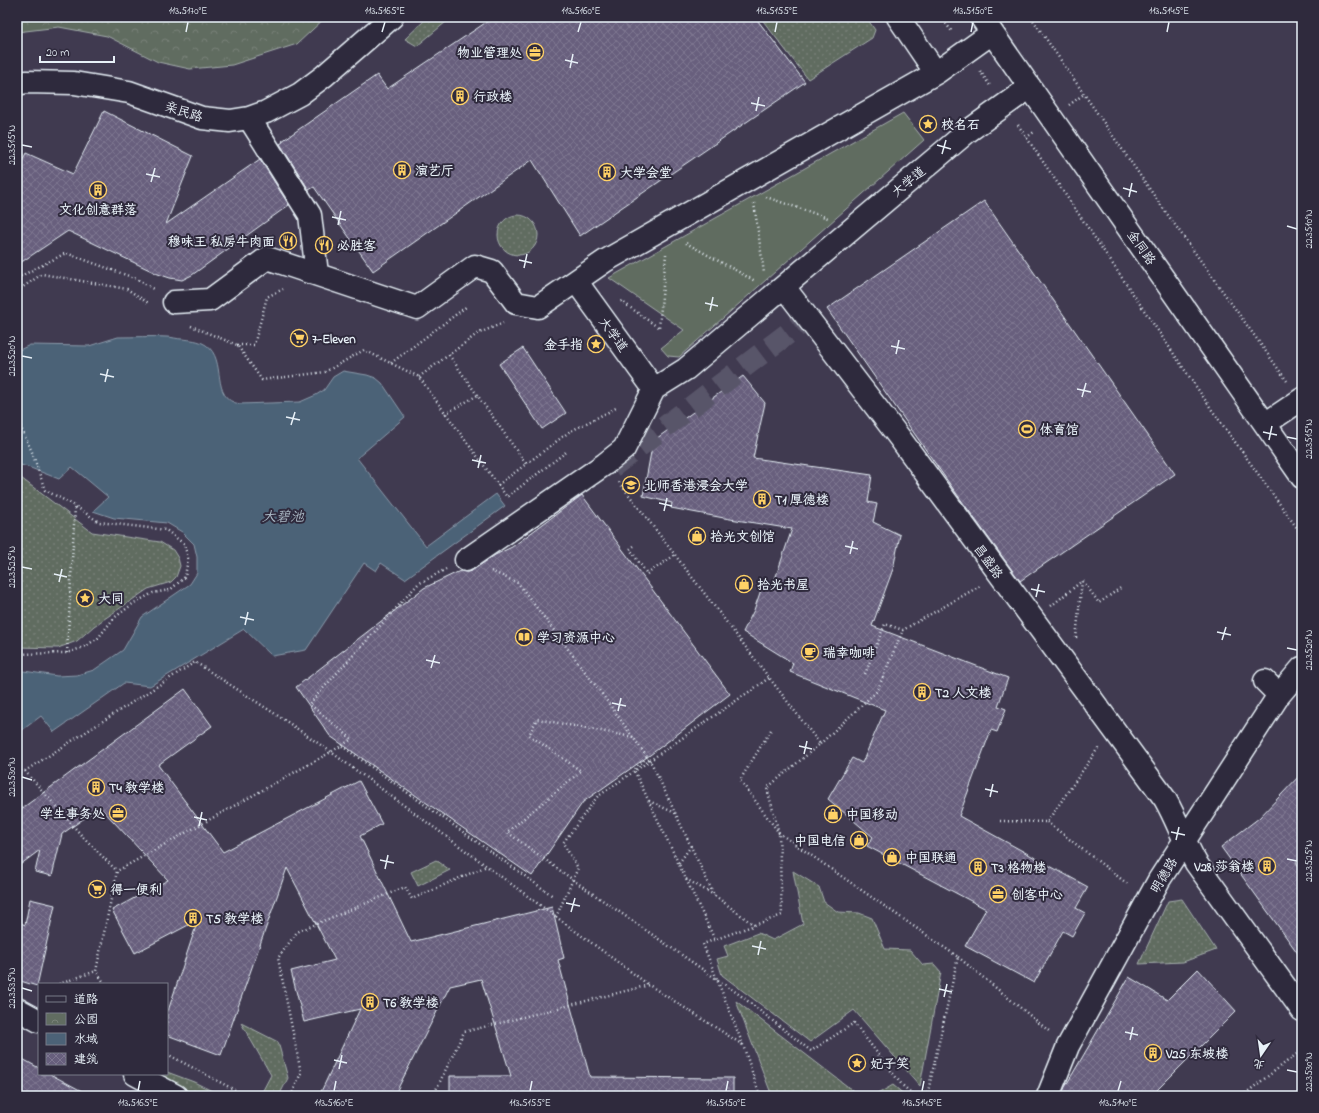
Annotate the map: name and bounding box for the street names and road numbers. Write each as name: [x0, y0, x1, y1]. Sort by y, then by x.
street label: 亲民路: [162, 98, 205, 127]
street label: 大学道: [888, 162, 930, 202]
street label: 金同路: [1122, 226, 1160, 269]
street label: 大学道: [594, 314, 632, 356]
street label: 昌盛路: [969, 541, 1007, 583]
street label: 明德路: [1146, 854, 1182, 897]

